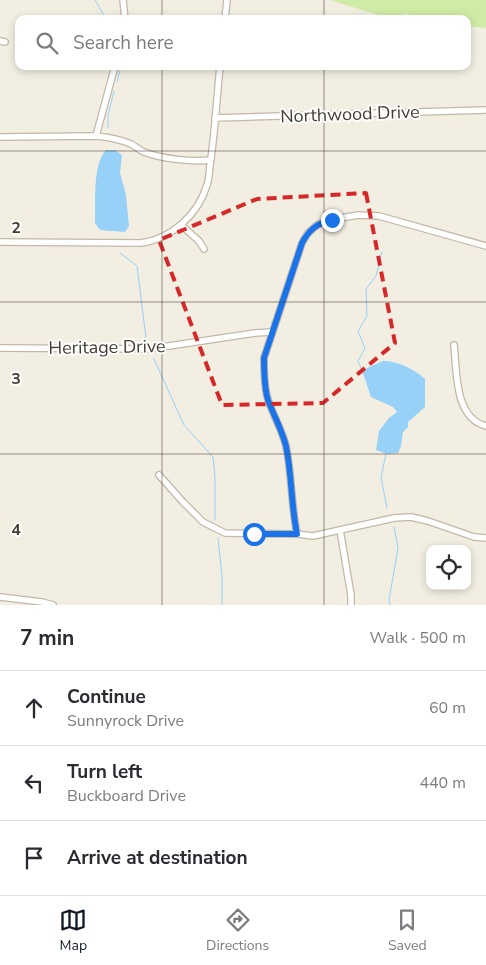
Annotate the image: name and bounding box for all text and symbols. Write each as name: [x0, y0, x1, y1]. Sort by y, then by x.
search box: [15, 15, 471, 70]
icon: search: [33, 29, 61, 57]
text: Search here: [73, 30, 174, 56]
street label: Northwood Drive: [280, 100, 420, 128]
route end: [321, 209, 344, 232]
text: 2: [11, 217, 21, 239]
street label: Heritage Drive: [48, 334, 166, 360]
text: 3: [11, 368, 21, 390]
text: 4: [11, 519, 21, 541]
route start: [243, 523, 266, 546]
map controls: [426, 545, 471, 590]
button: locate: [426, 545, 471, 590]
text: 7 min: [20, 624, 74, 652]
text: Walk · 500 m: [370, 627, 466, 649]
text: Continue: [67, 684, 146, 710]
icon: ahead: [20, 694, 48, 722]
text: 60 m: [429, 697, 466, 719]
text: Sunnyrock Drive: [67, 710, 184, 732]
text: Turn left: [67, 759, 142, 785]
icon: left: [20, 769, 48, 797]
text: 440 m: [419, 772, 466, 794]
text: Buckboard Drive: [67, 785, 186, 807]
icon: arrive: [20, 844, 48, 872]
text: Arrive at destination: [67, 845, 248, 871]
tab: Map: [59, 906, 87, 955]
tab: Directions: [206, 906, 269, 955]
tab: Saved: [388, 906, 427, 955]

